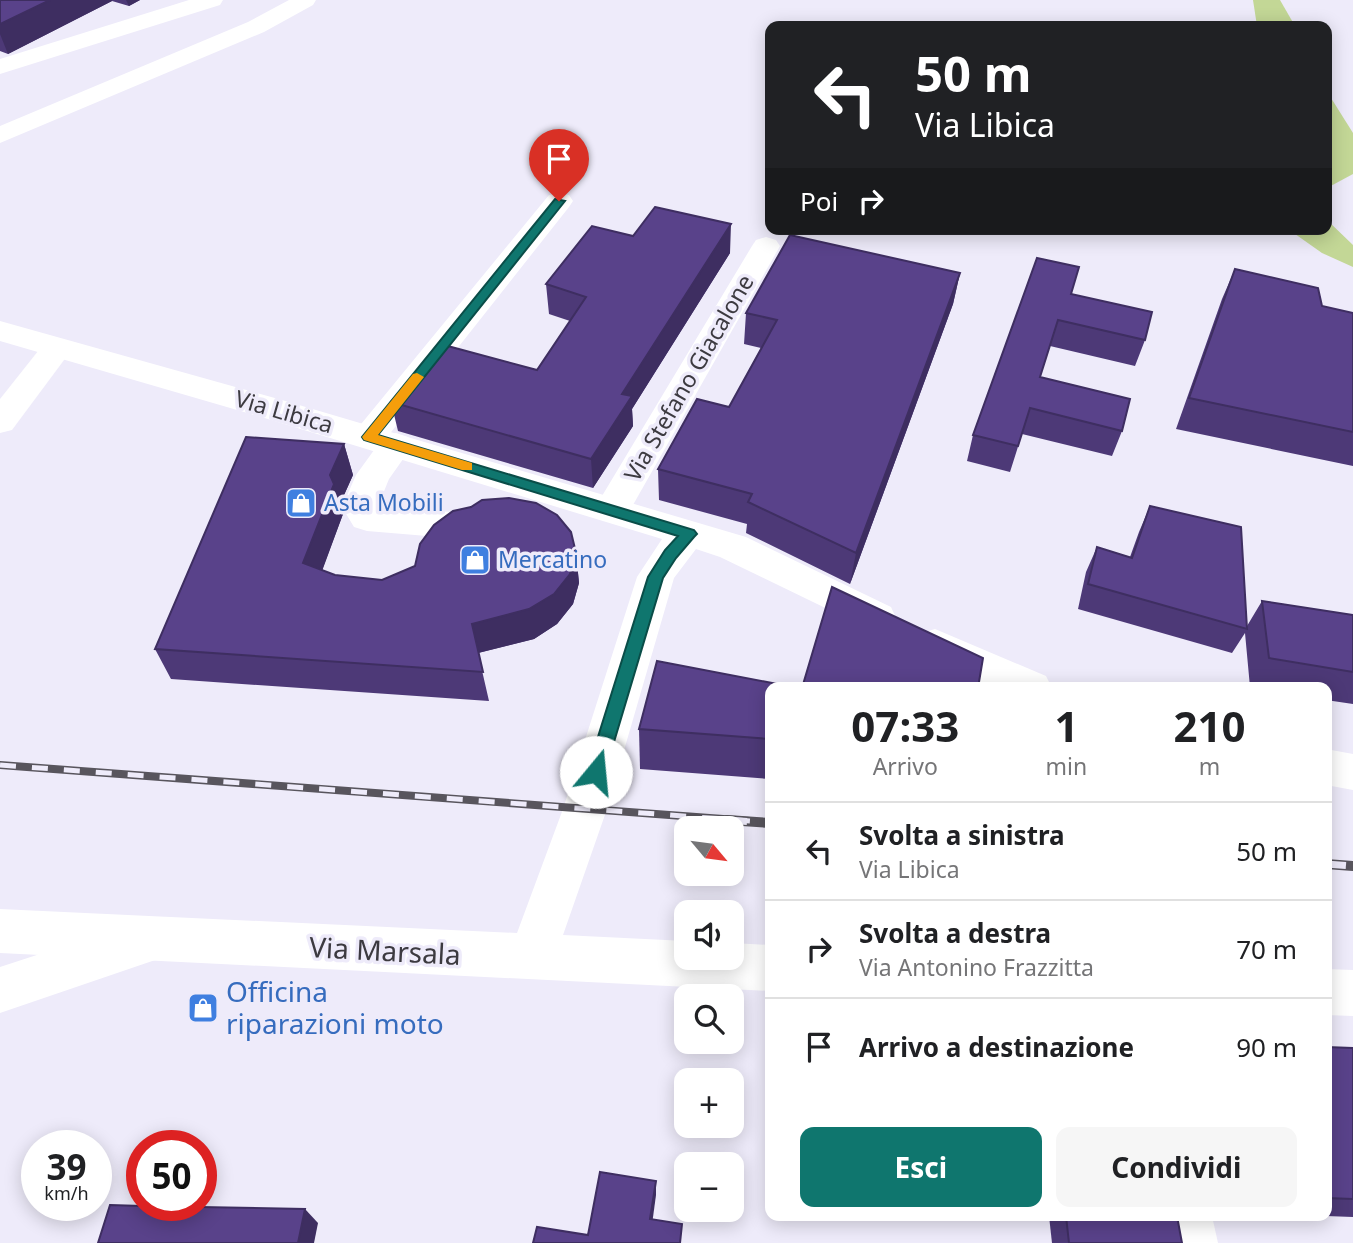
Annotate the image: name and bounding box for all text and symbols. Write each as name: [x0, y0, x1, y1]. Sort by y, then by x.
text: 50 m: [915, 40, 1032, 106]
icon: left: [800, 49, 891, 140]
text: Via Libica: [915, 103, 1055, 146]
pin: [529, 129, 589, 201]
icon: arrive: [540, 140, 578, 178]
icon: right: [852, 182, 890, 220]
text: Poi: [800, 183, 838, 219]
street label: Via Stefano Giacalone: [616, 268, 760, 487]
street label: Via Libica: [231, 382, 337, 440]
shop icon: Asta Mobili: [284, 486, 318, 520]
place label: Asta Mobili: [324, 486, 444, 518]
shop icon: Mercatino: [458, 543, 492, 577]
place label: Mercatino: [498, 543, 607, 575]
text: 07:33: [851, 697, 959, 754]
text: 1: [1054, 697, 1078, 754]
text: 210: [1174, 697, 1246, 754]
position arrow: [559, 735, 633, 809]
text: Arrivo: [873, 750, 938, 782]
text: min: [1046, 750, 1087, 782]
text: m: [1199, 750, 1220, 782]
north arrow: [674, 816, 744, 886]
map controls: [674, 816, 744, 1222]
text: Svolta a sinistra: [859, 817, 1065, 853]
icon: left: [800, 832, 838, 870]
text: 50 m: [1236, 833, 1297, 869]
text: Via Libica: [859, 853, 960, 885]
button: sound: [674, 900, 744, 970]
text: Svolta a destra: [859, 915, 1051, 951]
street label: Via Marsala: [308, 927, 462, 973]
icon: right: [800, 930, 838, 968]
text: 70 m: [1236, 931, 1297, 967]
text: Via Antonino Frazzitta: [859, 951, 1094, 983]
place label: Officina riparazioni moto: [226, 972, 444, 1042]
button: search: [674, 984, 744, 1054]
shop icon: Officina riparazioni moto: [186, 991, 220, 1025]
icon: arrive: [800, 1028, 838, 1066]
text: Arrivo a destinazione: [859, 1029, 1134, 1065]
text: 90 m: [1236, 1029, 1297, 1065]
button: +: [674, 1068, 744, 1138]
button: Esci: [800, 1127, 1042, 1207]
button: Condividi: [1056, 1127, 1297, 1207]
speed limit sign: 50: [126, 1130, 217, 1221]
text: 39: [46, 1143, 87, 1190]
button: −: [674, 1152, 744, 1222]
text: km/h: [44, 1181, 89, 1205]

